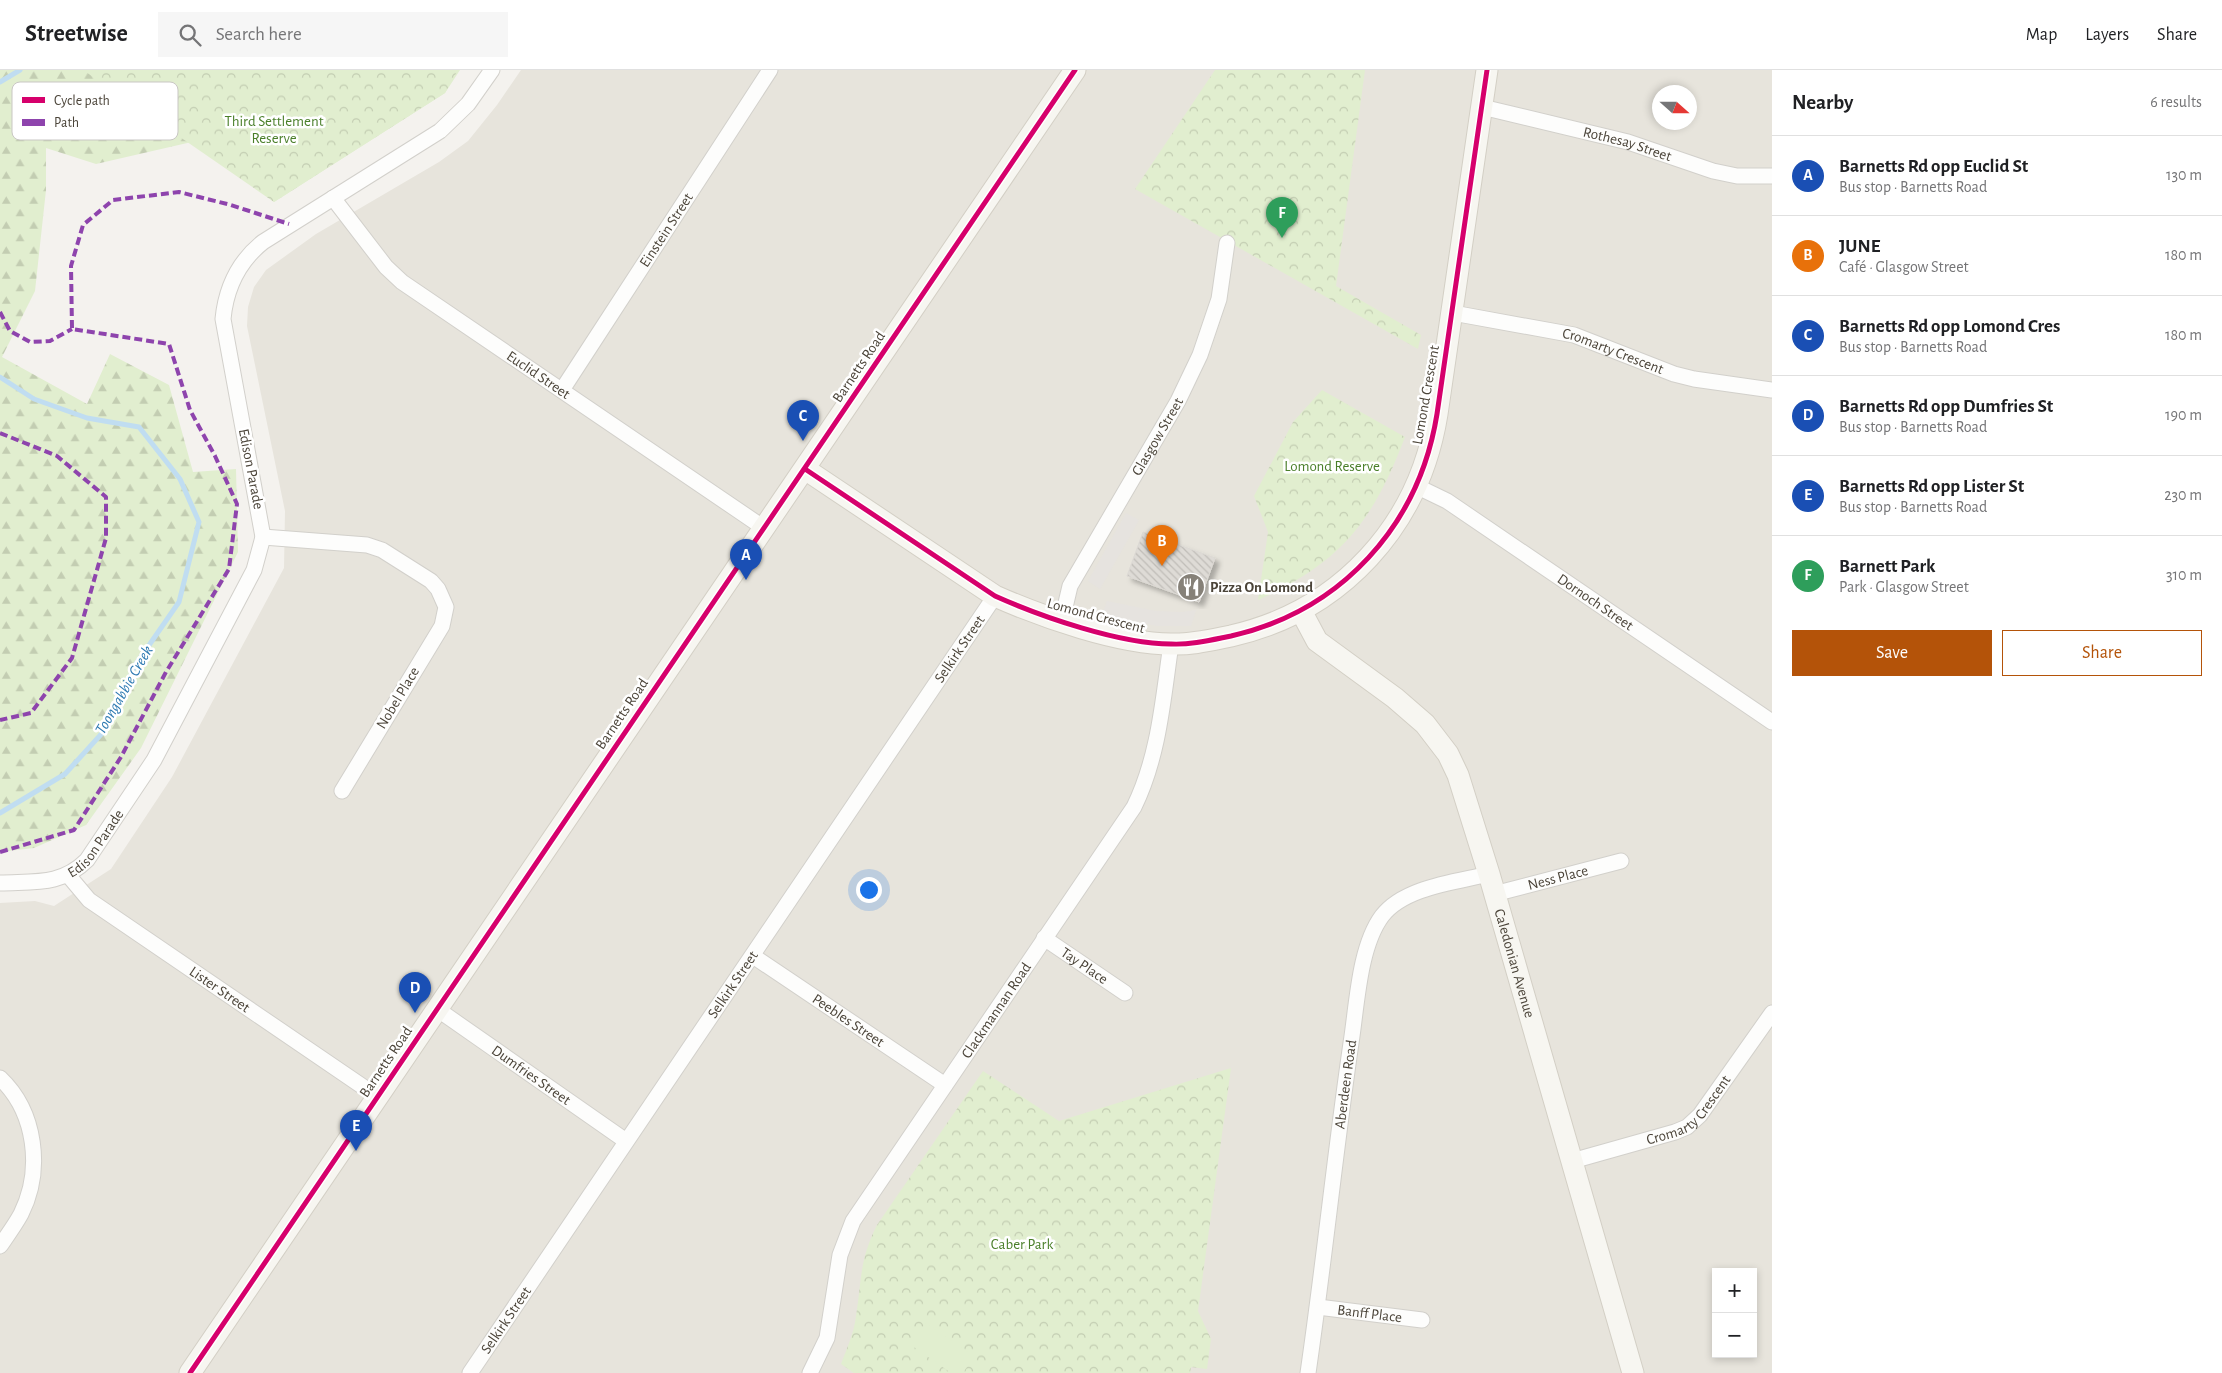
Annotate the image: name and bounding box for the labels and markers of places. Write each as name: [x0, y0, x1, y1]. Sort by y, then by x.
pin: F: [1266, 197, 1298, 238]
pin: C: [787, 400, 819, 441]
pin: B: [1146, 525, 1178, 566]
pin: A: [730, 539, 762, 580]
restaurant icon: Pizza On Lomond: [1176, 572, 1206, 602]
place label: Pizza On Lomond: [1210, 580, 1313, 595]
pin: D: [399, 972, 431, 1013]
pin: E: [340, 1110, 372, 1151]

